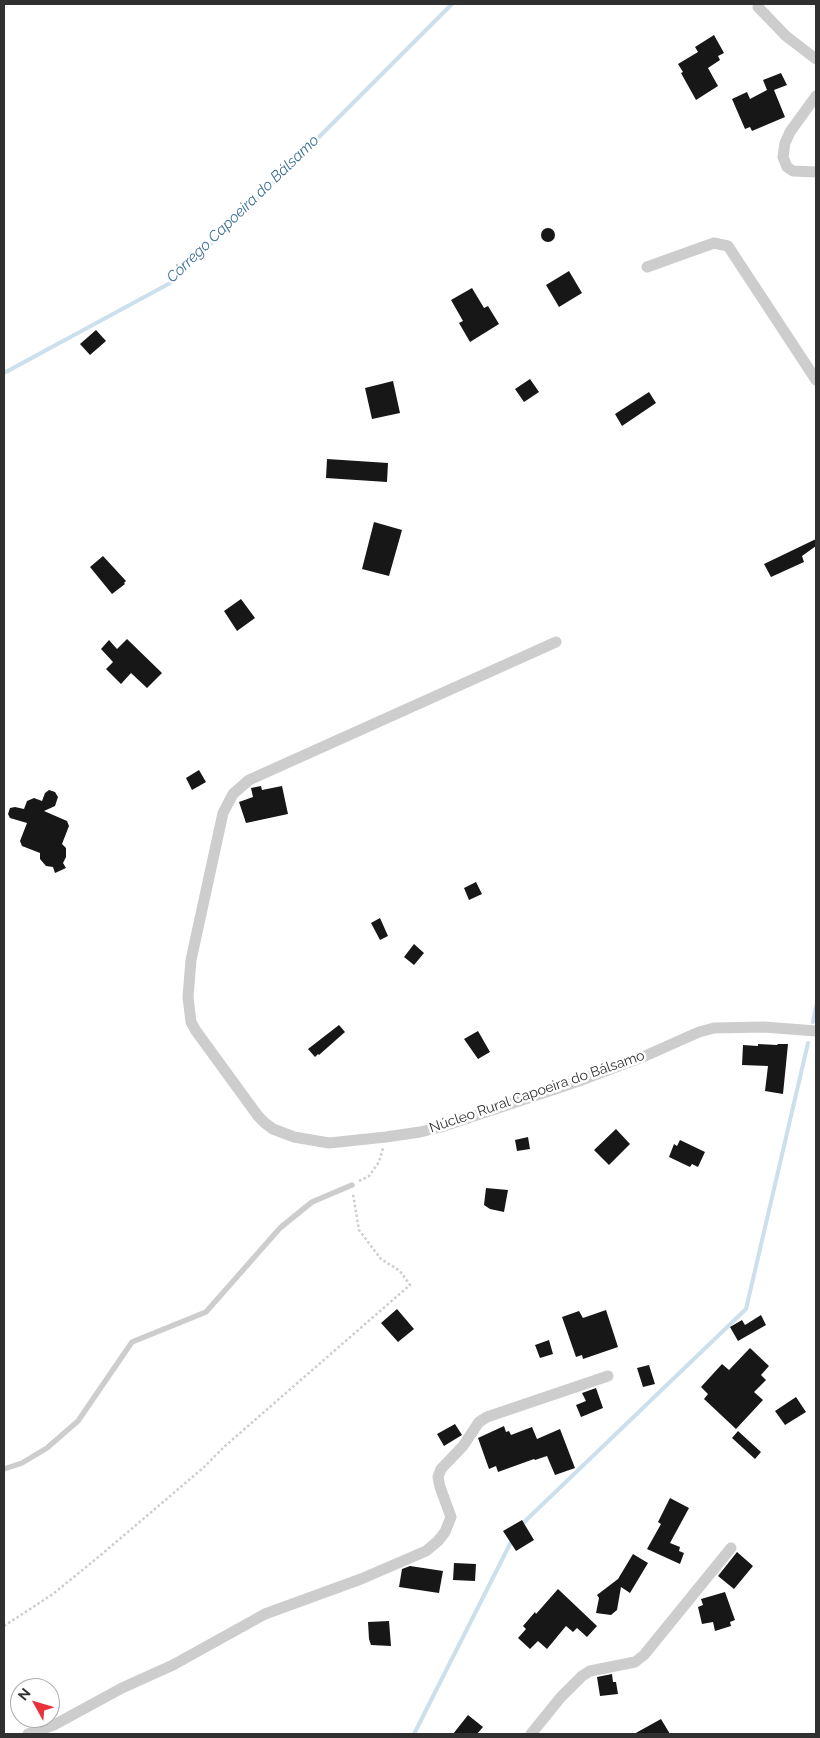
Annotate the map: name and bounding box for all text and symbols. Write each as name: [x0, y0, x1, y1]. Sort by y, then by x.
water label: Córrego Capoeira do Bálsamo: [163, 131, 323, 287]
street label: Núcleo Rural Capoeira do Bálsamo: [427, 1047, 647, 1137]
north arrow: [10, 1678, 60, 1728]
text: N: [15, 1685, 34, 1703]

